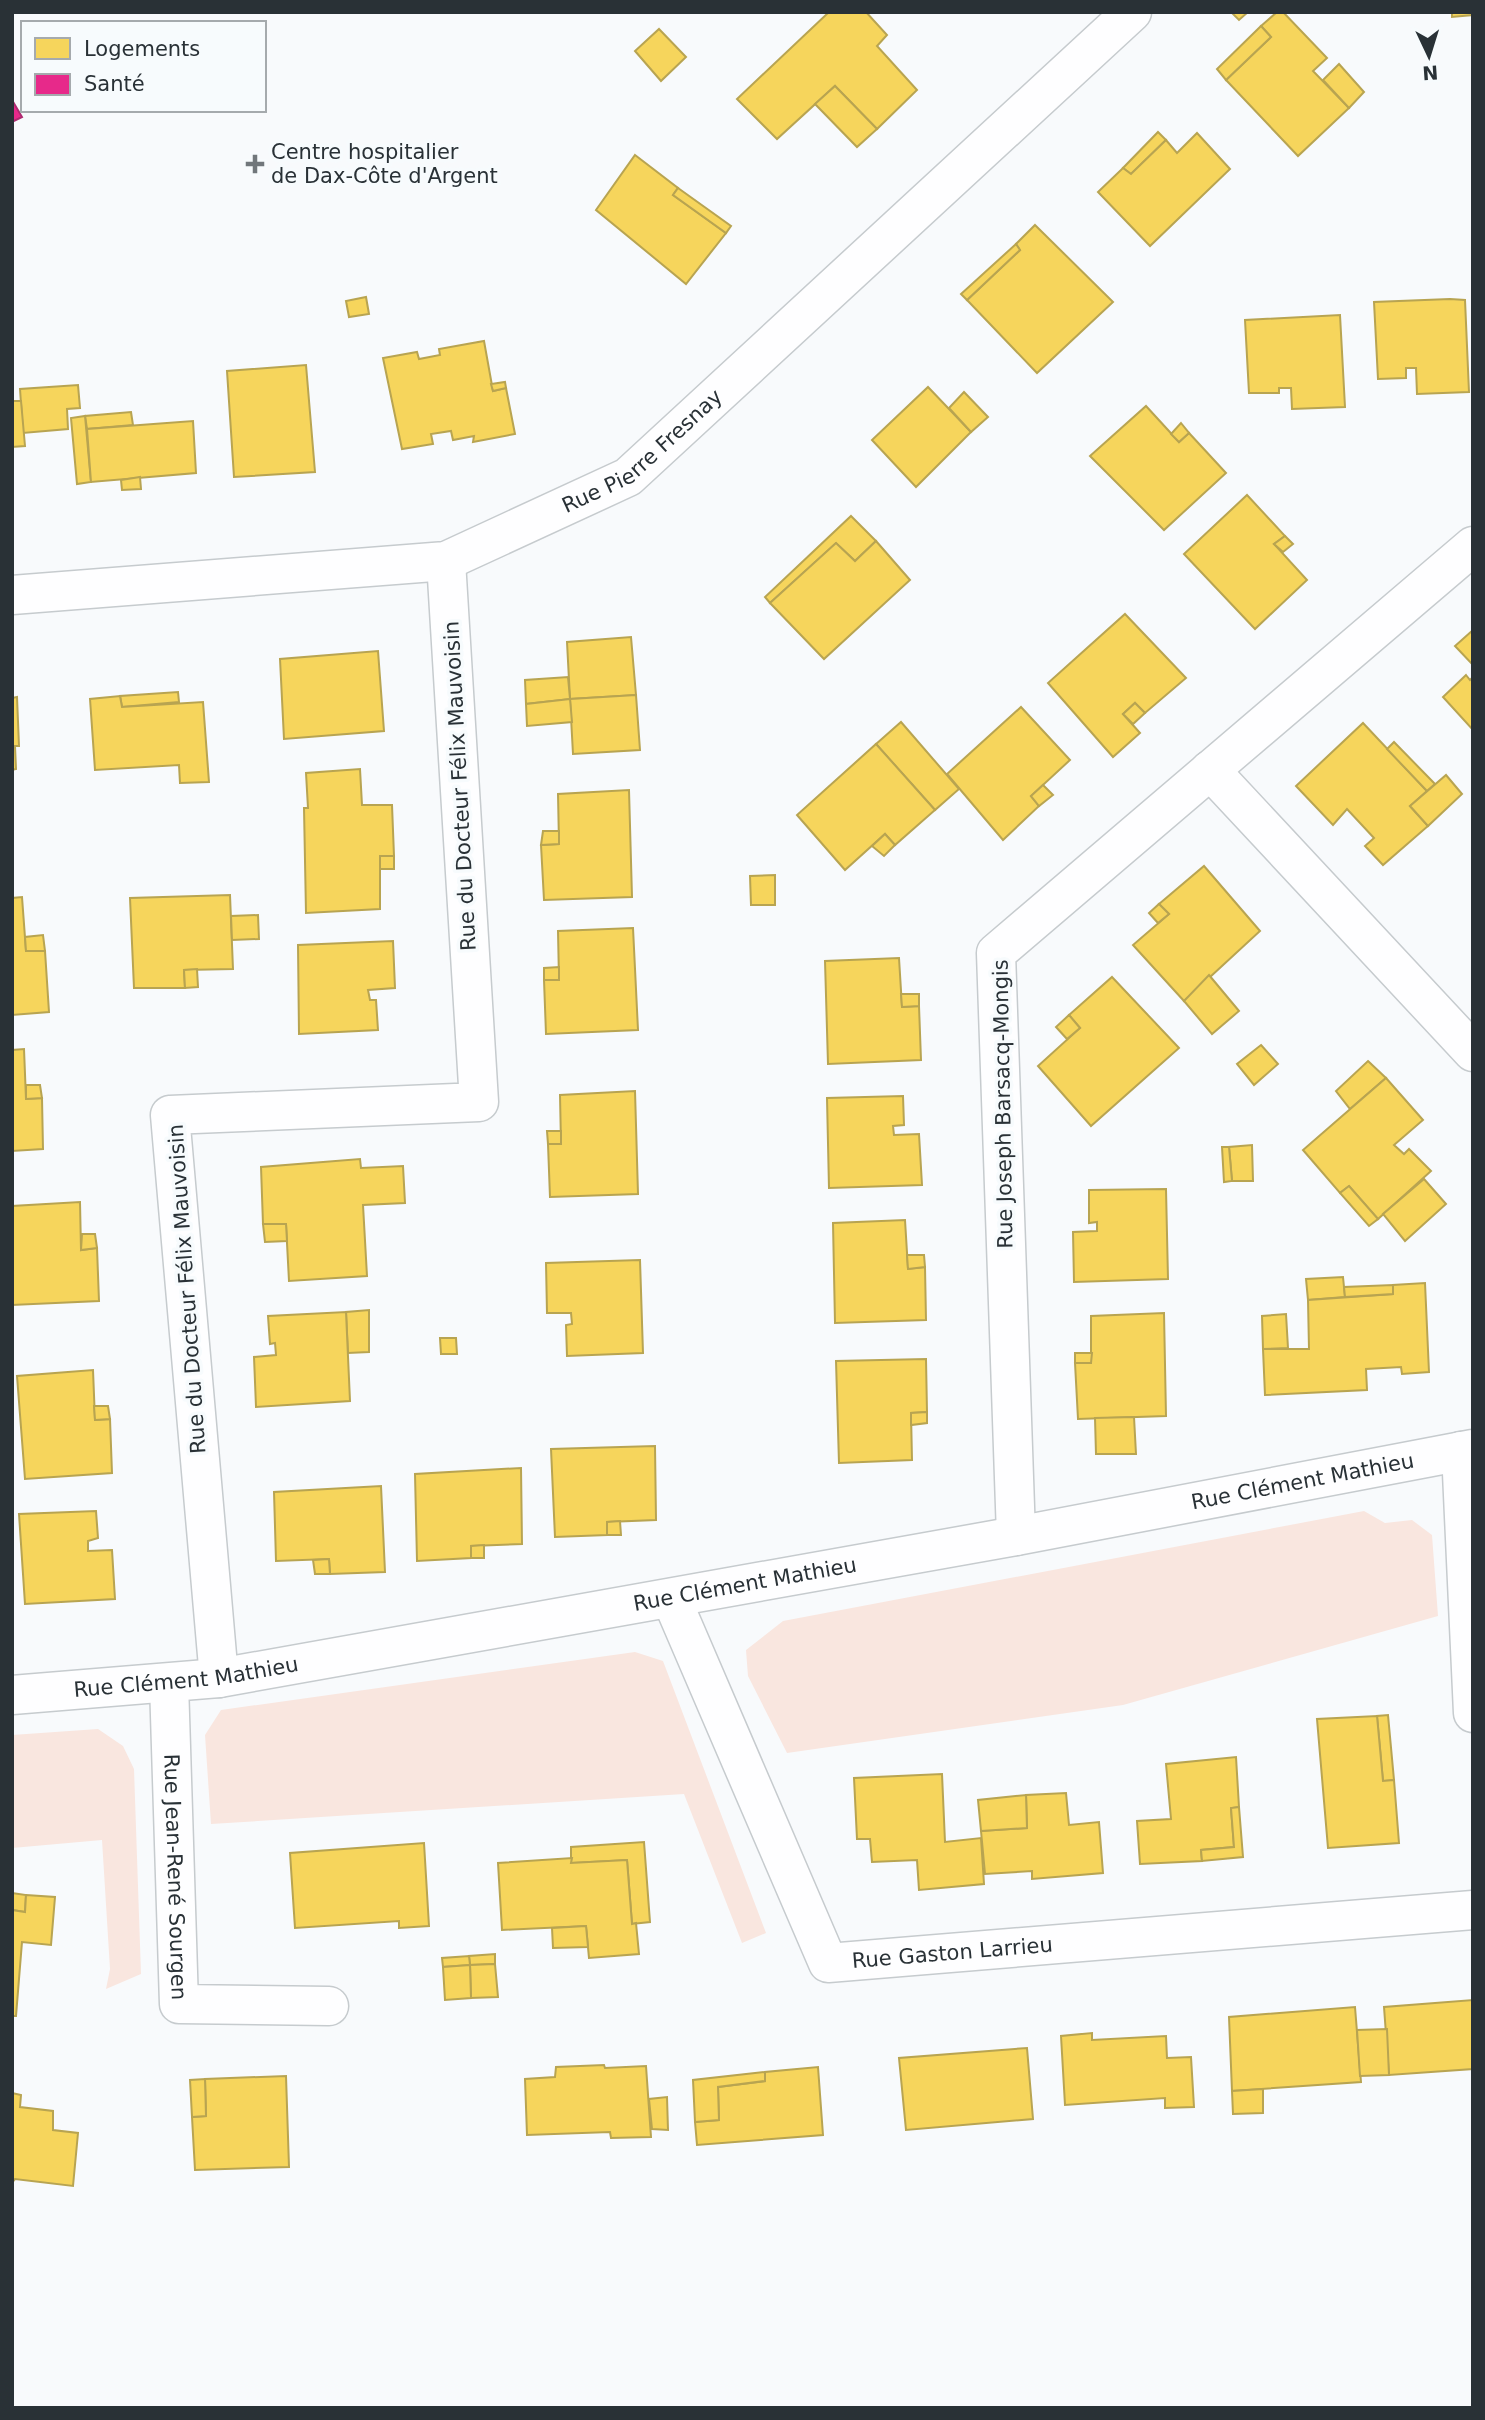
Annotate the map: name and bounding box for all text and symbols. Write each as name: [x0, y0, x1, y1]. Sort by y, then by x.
legend: [21, 21, 266, 112]
north arrow: [1394, 21, 1464, 91]
text: Logements: [84, 37, 200, 61]
text: N: [1421, 61, 1439, 84]
text: Santé: [84, 72, 145, 96]
place label: Centre hospitalier de Dax-Côte d'Argent: [271, 140, 498, 188]
marker: Centre hospitalier de Dax-Côte d'Argent: [245, 154, 265, 174]
street label: Rue Pierre Fresnay: [558, 384, 727, 518]
street label: Rue du Docteur Félix Mauvoisin: [439, 620, 481, 952]
street label: Rue Joseph Barsacq-Mongis: [988, 959, 1018, 1249]
street label: Rue du Docteur Félix Mauvoisin: [164, 1123, 210, 1455]
street label: Rue Clément Mathieu: [1189, 1448, 1416, 1514]
street label: Rue Clément Mathieu: [632, 1553, 859, 1616]
street label: Rue Clément Mathieu: [73, 1652, 300, 1702]
street label: Rue Jean-René Sourgen: [159, 1753, 191, 2000]
street label: Rue Gaston Larrieu: [851, 1933, 1054, 1973]

